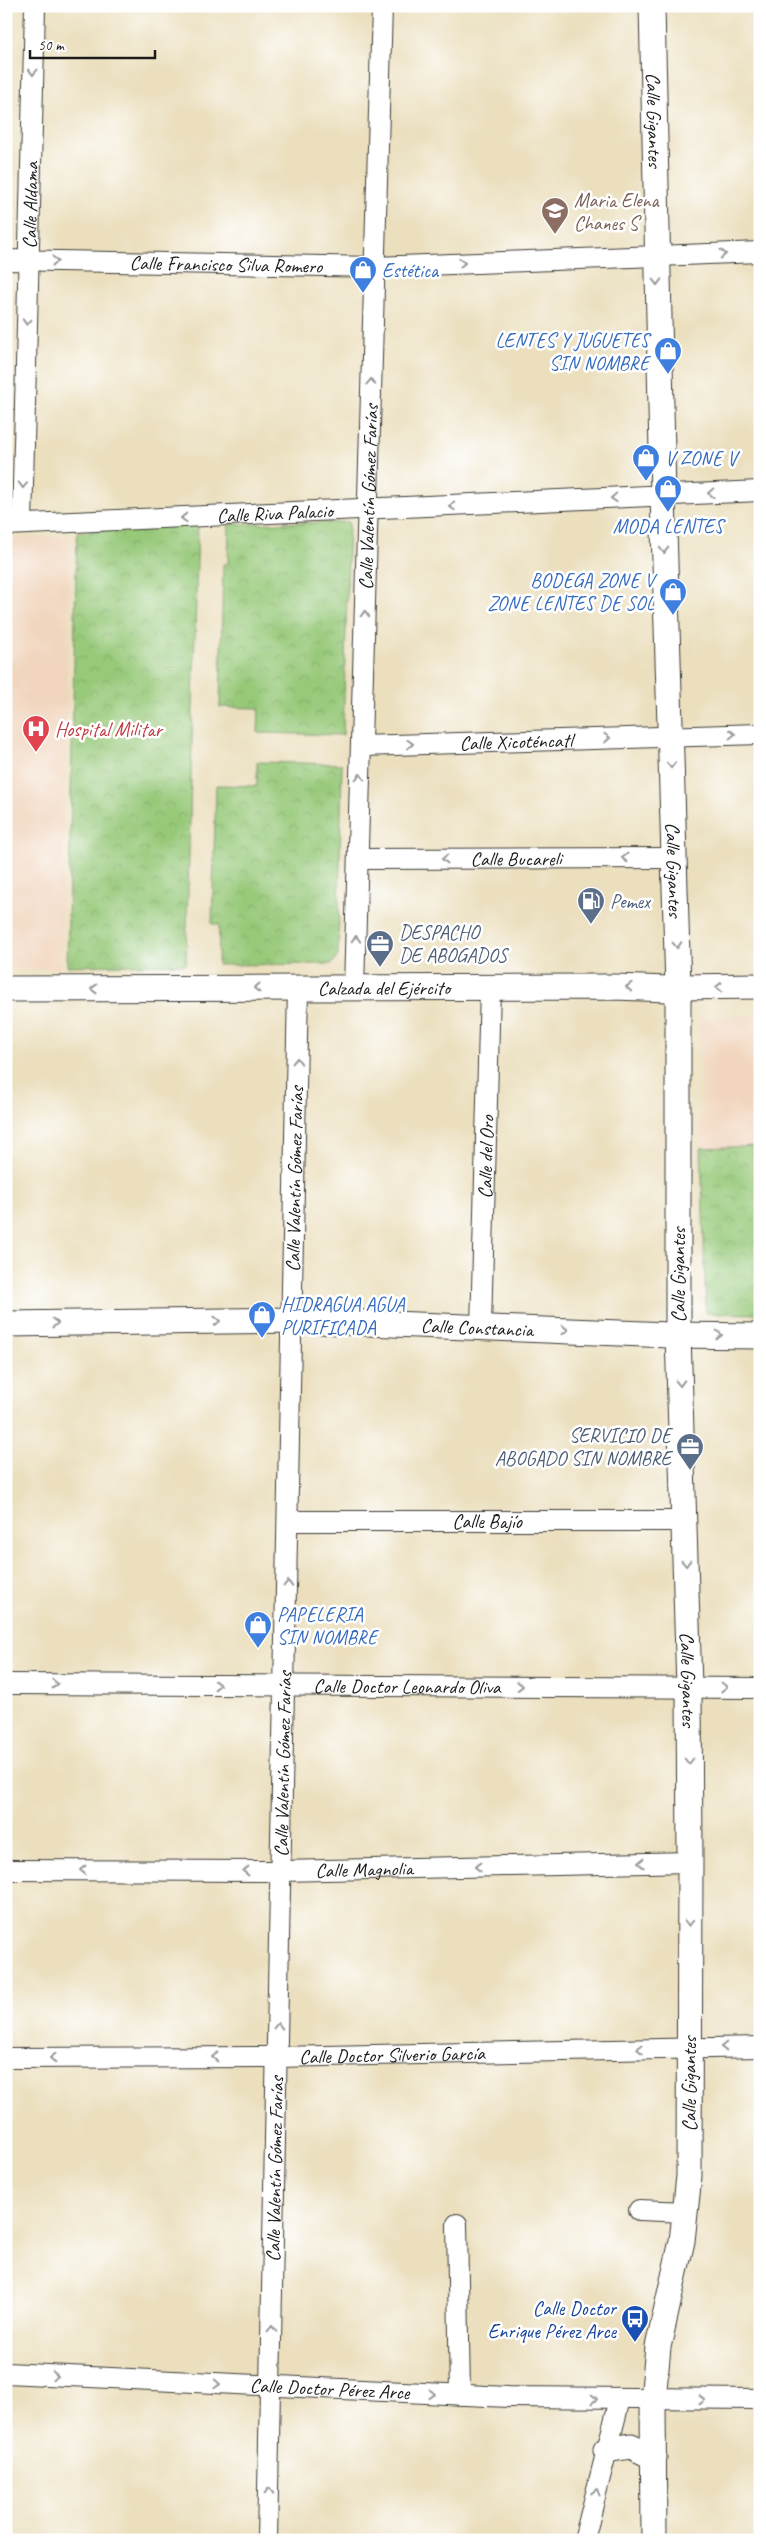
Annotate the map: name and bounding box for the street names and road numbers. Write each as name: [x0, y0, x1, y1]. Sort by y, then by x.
street label: Calle Gigantes: [641, 72, 668, 170]
street label: Calle Aldama: [16, 160, 44, 249]
street label: Calle Francisco Silva Romero: [129, 250, 323, 279]
street label: Calle Valentín Gómez Farías: [353, 402, 383, 590]
street label: Calle Riva Palacio: [216, 498, 335, 528]
street label: Calle Xicoténcatl: [459, 727, 576, 756]
street label: Calle Gigantes: [660, 822, 688, 920]
street label: Calle Bucareli: [470, 846, 564, 871]
street label: Calzada del Ejército: [318, 975, 452, 1000]
street label: Calle Valentín Gómez Farías: [280, 1084, 309, 1272]
street label: Calle del Oro: [472, 1114, 499, 1199]
street label: Calle Gigantes: [666, 1225, 691, 1322]
street label: Calle Constancia: [420, 1313, 535, 1342]
street label: Calle Bajío: [452, 1509, 523, 1534]
street label: Calle Gigantes: [675, 1632, 702, 1729]
street label: Calle Valentín Gómez Farías: [268, 1669, 297, 1857]
street label: Calle Doctor Leonardo Oliva: [313, 1673, 502, 1699]
street label: Calle Magnolia: [315, 1856, 415, 1883]
street label: Calle Gigantes: [677, 2034, 702, 2131]
street label: Calle Doctor Silverio García: [299, 2040, 486, 2069]
street label: Calle Valentín Gómez Farías: [260, 2074, 289, 2262]
street label: Calle Doctor Pérez Arce: [249, 2372, 411, 2405]

